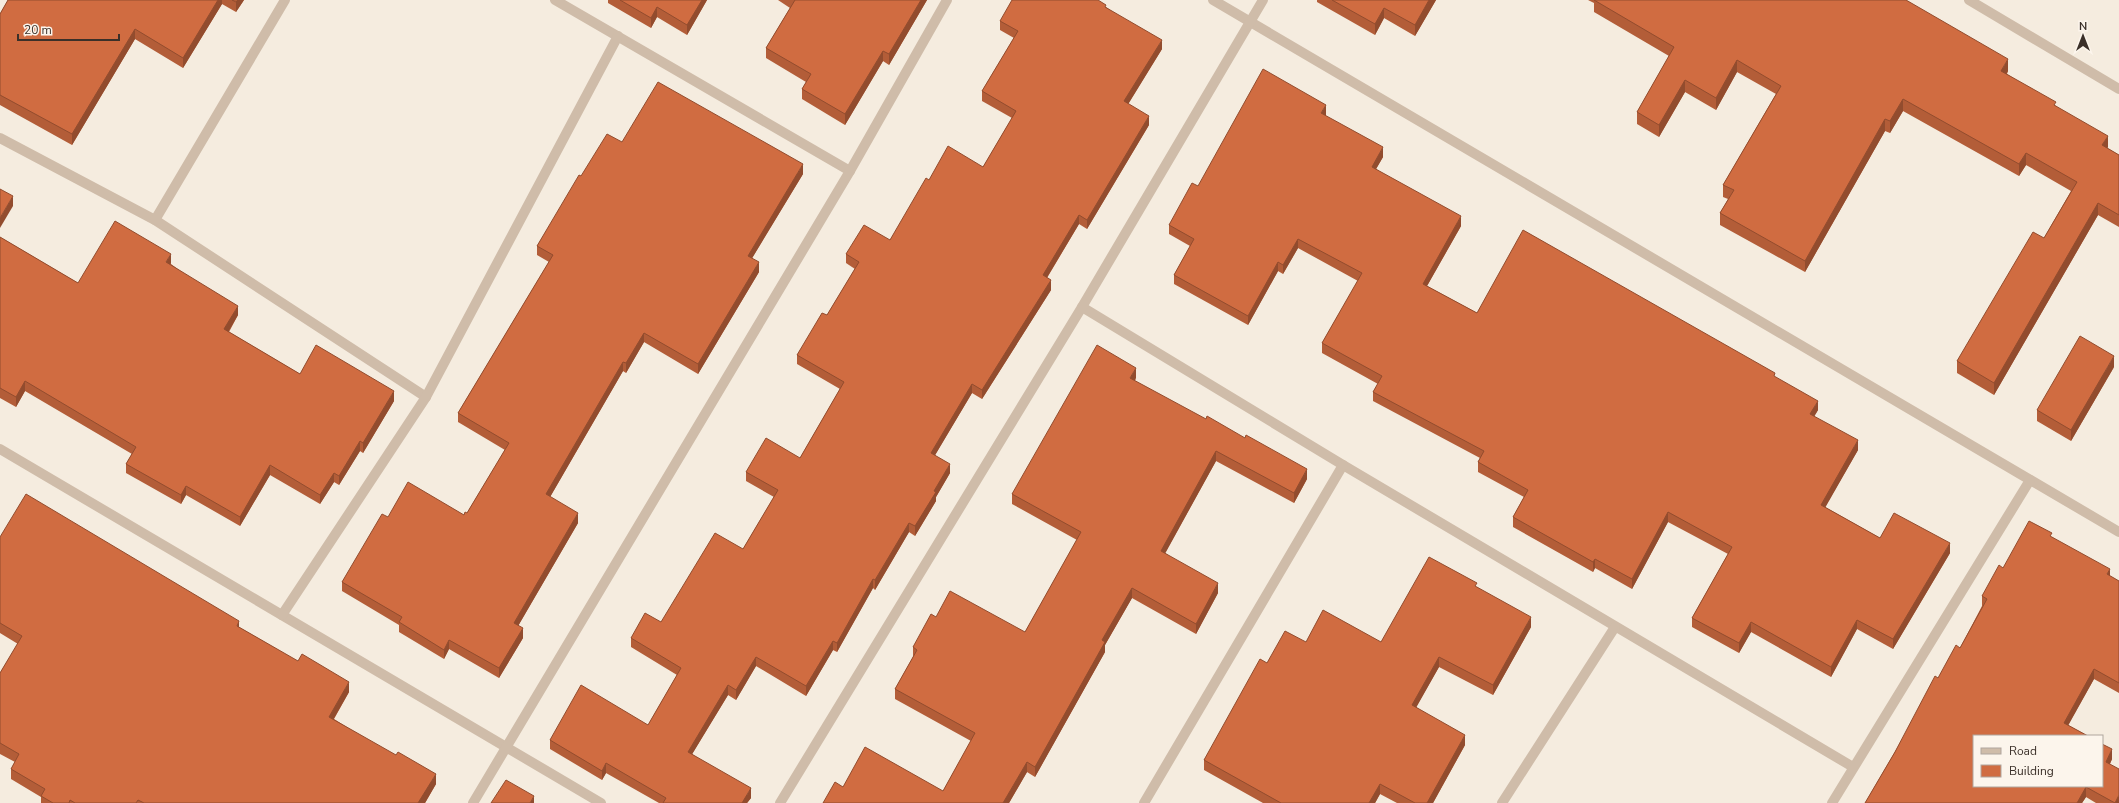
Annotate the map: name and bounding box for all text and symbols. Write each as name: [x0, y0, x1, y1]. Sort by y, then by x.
scale bar: [18, 16, 119, 42]
north arrow: [2063, 16, 2103, 56]
text: N: [2079, 19, 2087, 34]
text: 20 m: [24, 22, 52, 38]
legend: [1973, 735, 2103, 787]
text: Road: [2009, 743, 2037, 759]
text: Building: [2009, 763, 2054, 779]

